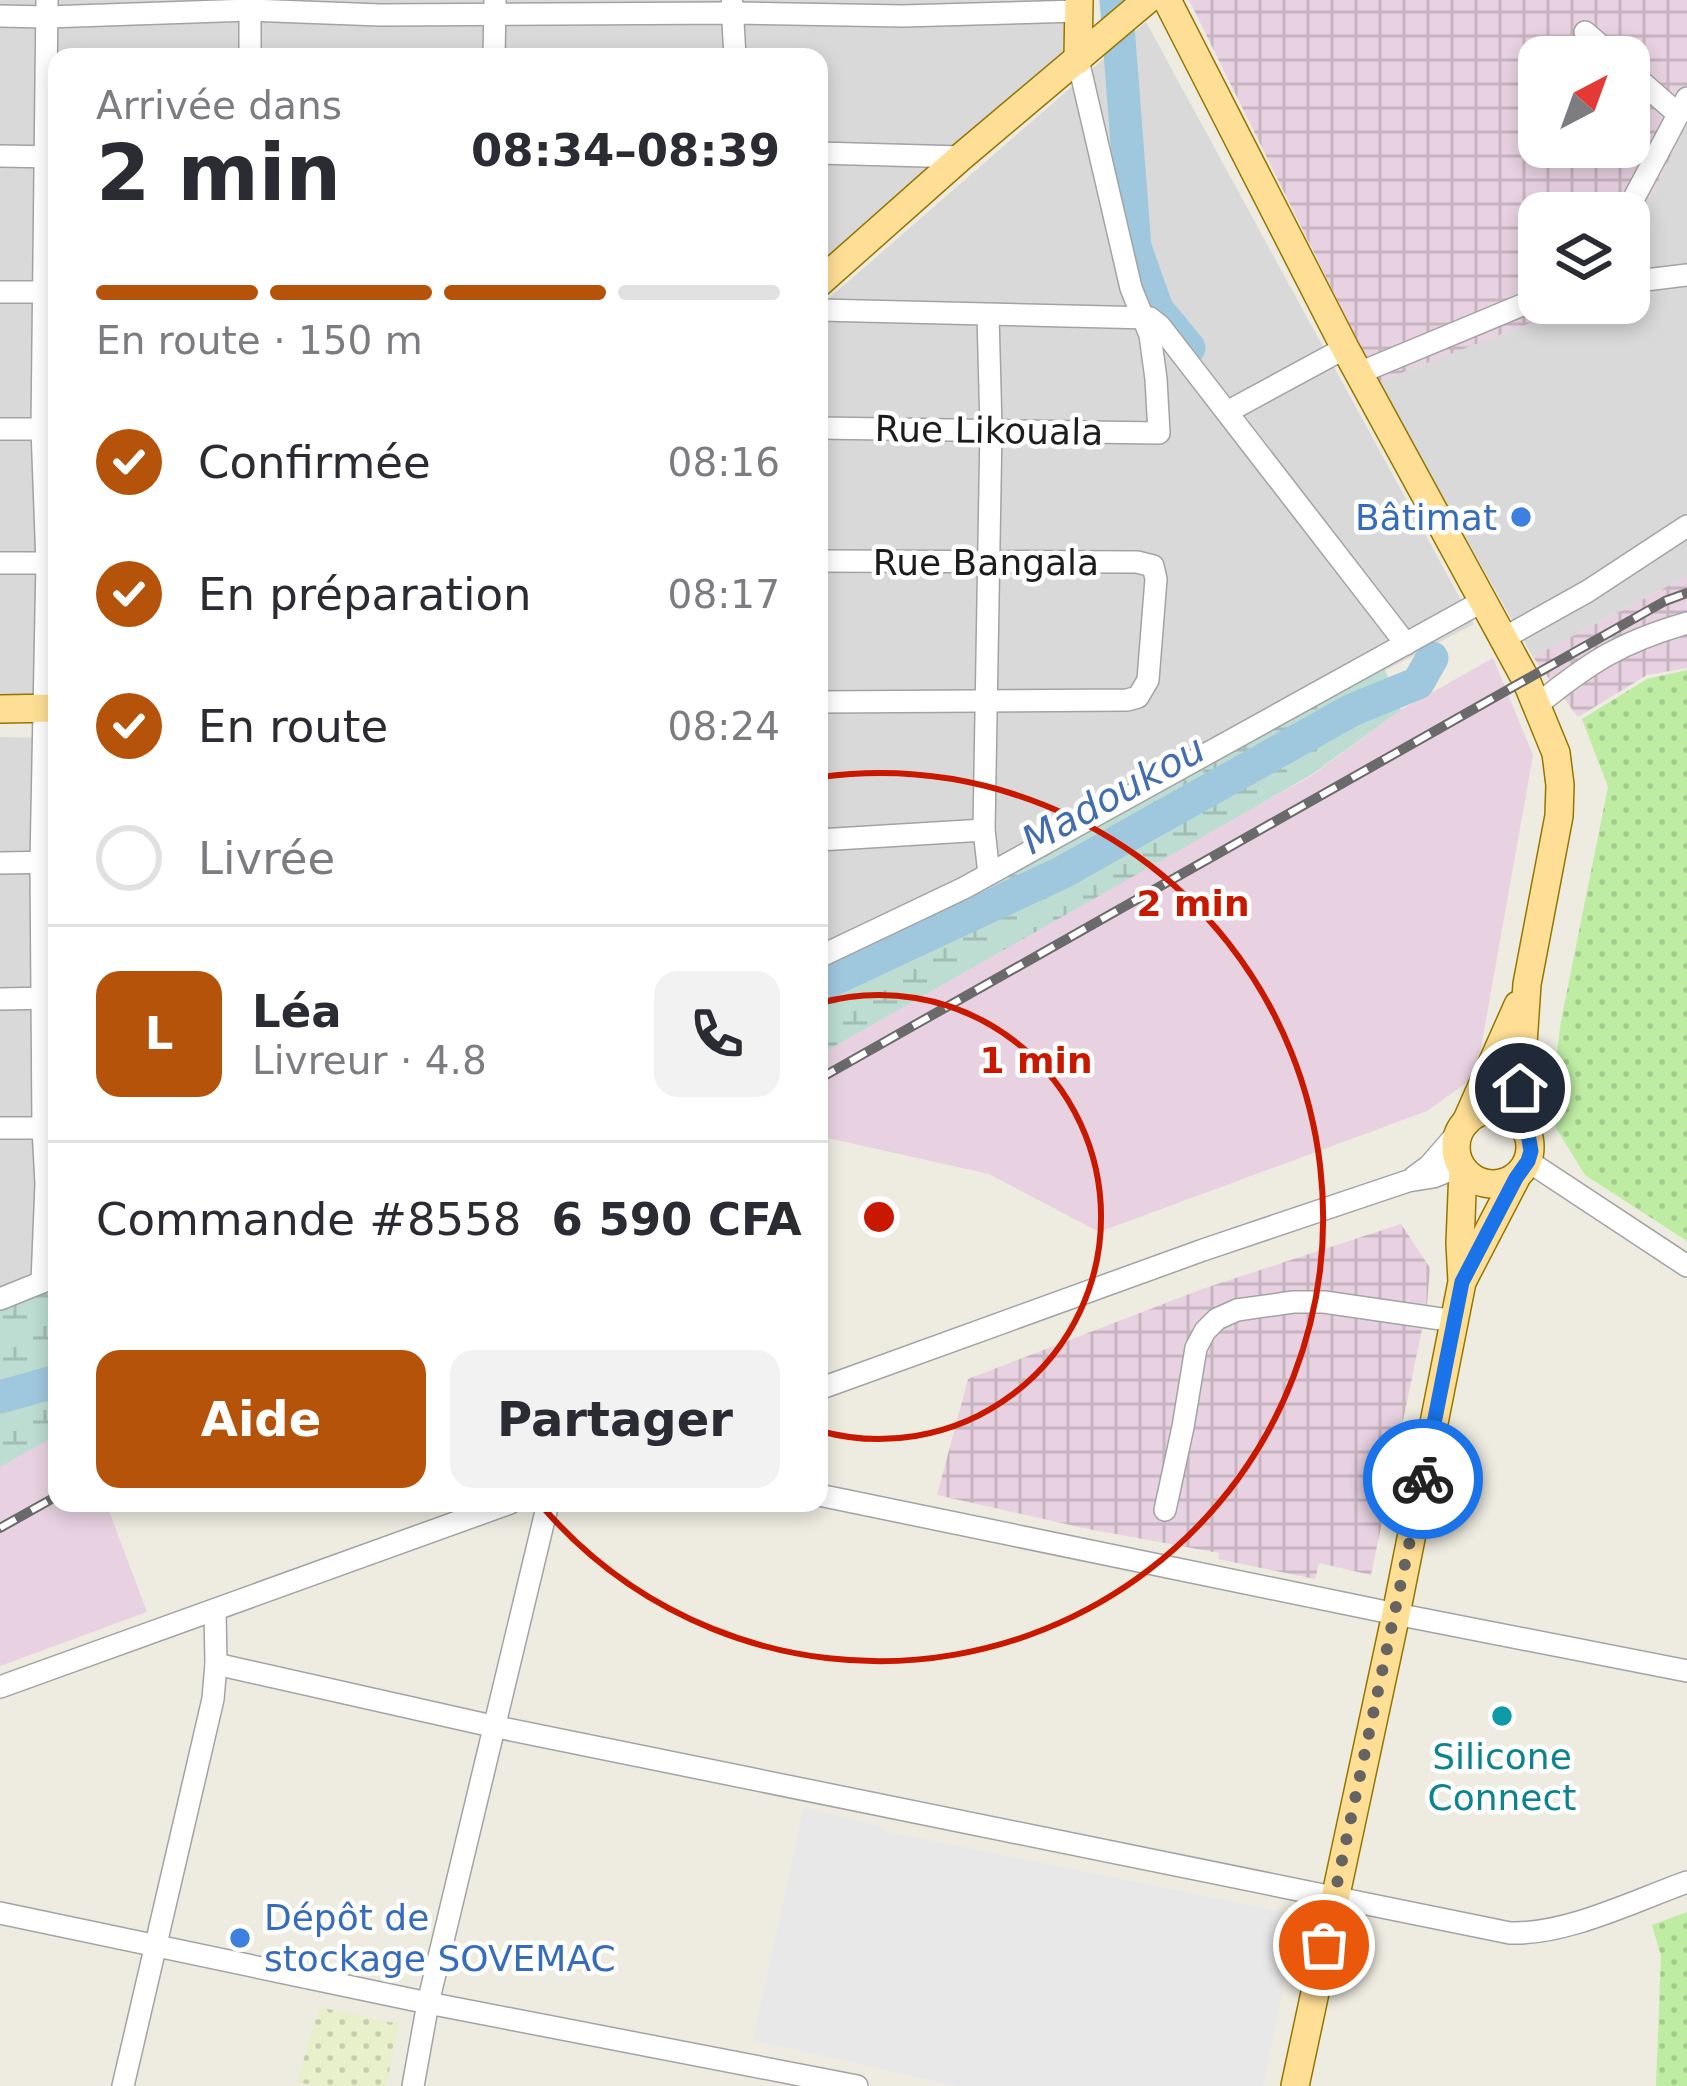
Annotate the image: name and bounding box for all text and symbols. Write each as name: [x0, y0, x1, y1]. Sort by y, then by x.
north arrow: [1518, 36, 1650, 168]
map controls: [1518, 36, 1650, 324]
text: Arrivée dans: [96, 83, 342, 128]
text: 08:34–08:39: [471, 124, 780, 177]
text: 2 min: [96, 128, 341, 218]
button: layers: [1518, 192, 1650, 324]
text: En route · 150 m: [96, 318, 423, 363]
street label: Rue Likouala: [874, 408, 1104, 453]
icon: check: [96, 429, 162, 495]
text: Confirmée: [198, 436, 431, 489]
text: 08:16: [668, 440, 780, 485]
place label: Bâtimat: [1355, 497, 1497, 538]
marker: Bâtimat: [1508, 504, 1534, 530]
street label: Rue Bangala: [873, 542, 1099, 583]
icon: check: [96, 561, 162, 627]
text: En préparation: [198, 568, 531, 621]
text: 08:17: [668, 572, 780, 617]
icon: check: [96, 693, 162, 759]
text: En route: [198, 700, 388, 753]
text: 08:24: [668, 704, 780, 749]
water label: Madoukou: [1014, 726, 1213, 863]
text: Livrée: [198, 832, 335, 885]
text: 2 min: [1136, 883, 1250, 924]
button: phone: [654, 971, 780, 1097]
text: Léa: [252, 985, 342, 1038]
text: L: [145, 1007, 173, 1060]
pin: [1469, 1037, 1571, 1139]
text: Livreur · 4.8: [252, 1038, 487, 1083]
text: 1 min: [979, 1040, 1093, 1081]
icon: home: [1487, 1055, 1553, 1121]
text: Commande #8558: [96, 1193, 522, 1246]
text: 6 590 CFA: [552, 1193, 802, 1246]
centre of rings: [858, 1196, 900, 1238]
button: Aide: [96, 1350, 426, 1488]
button: Partager: [450, 1350, 780, 1488]
courier: [1363, 1419, 1483, 1539]
icon: bike: [1390, 1446, 1456, 1512]
marker: Silicone Connect: [1489, 1703, 1515, 1729]
place label: Silicone Connect: [1428, 1736, 1576, 1818]
pin: [1273, 1894, 1375, 1996]
place label: Dépôt de stockage SOVEMAC: [264, 1897, 616, 1979]
icon: bag: [1291, 1912, 1357, 1978]
marker: Dépôt de stockage SOVEMAC: [227, 1925, 253, 1951]

